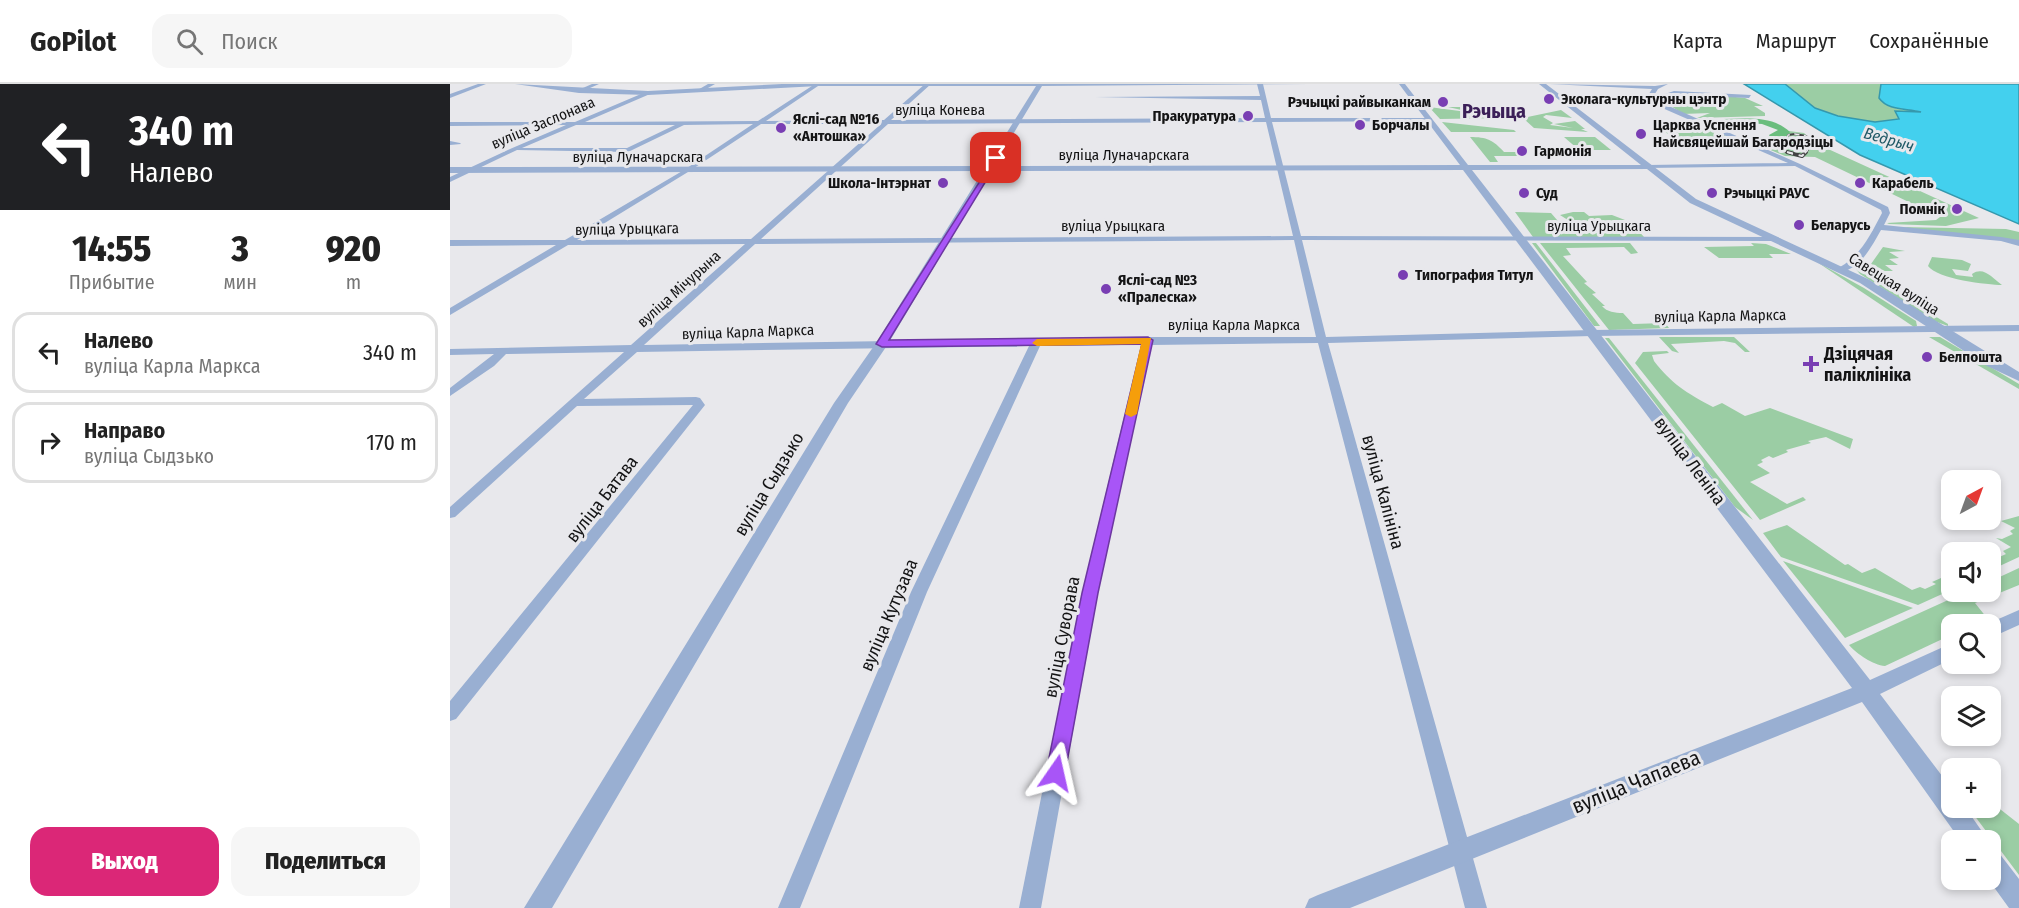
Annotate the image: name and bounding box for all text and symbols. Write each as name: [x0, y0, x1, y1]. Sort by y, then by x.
search box: [152, 14, 572, 68]
text: GoPilot: [30, 25, 116, 58]
icon: search: [173, 25, 206, 58]
text: Поиск: [221, 28, 278, 55]
text: Карта: [1673, 28, 1723, 54]
text: Маршрут: [1756, 28, 1836, 54]
text: Сохранённые: [1869, 28, 1989, 54]
place label: Эколага-культурны цэнтр: [1561, 90, 1726, 108]
marker: Эколага-культурны цэнтр: [1542, 92, 1556, 106]
street label: вуліца Заслонава: [489, 93, 597, 153]
place label: Рэчыцкі райвыканкам: [1288, 93, 1431, 111]
marker: Рэчыцкі райвыканкам: [1436, 95, 1450, 109]
district label: Рэчыца: [1462, 99, 1526, 123]
street label: вуліца Конева: [895, 101, 985, 119]
text: 340 m: [129, 106, 234, 156]
place label: Пракуратура: [1153, 107, 1237, 125]
icon: left: [30, 108, 108, 186]
marker: Пракуратура: [1241, 109, 1255, 123]
place label: Яслі-сад №16 «Антошка»: [793, 110, 879, 145]
place label: Борчалы: [1372, 116, 1429, 134]
place label: Царква Успення Найсвяцейшай Багародзіцы: [1653, 116, 1833, 151]
marker: Борчалы: [1353, 118, 1367, 132]
marker: Яслі-сад №16 «Антошка»: [774, 121, 788, 135]
water label: Ведрыч: [1862, 123, 1916, 156]
marker: Царква Успення Найсвяцейшай Багародзіцы: [1634, 127, 1648, 141]
pin: [970, 132, 1021, 183]
icon: arrive: [979, 141, 1012, 174]
place label: Гармонія: [1534, 142, 1592, 160]
marker: Гармонія: [1515, 144, 1529, 158]
street label: вуліца Луначарскага: [1059, 146, 1189, 164]
street label: вуліца Луначарскага: [573, 148, 703, 166]
text: Налево: [129, 157, 213, 189]
place label: Школа-Інтэрнат: [828, 174, 932, 192]
place label: Карабель: [1872, 174, 1934, 192]
marker: Школа-Інтэрнат: [936, 176, 950, 190]
marker: Карабель: [1853, 176, 1867, 190]
place label: Суд: [1536, 184, 1558, 202]
place label: Рэчыцкі РАУС: [1724, 184, 1810, 202]
marker: Суд: [1517, 186, 1531, 200]
marker: Рэчыцкі РАУС: [1705, 186, 1719, 200]
place label: Помнік: [1899, 200, 1945, 218]
marker: Помнік: [1950, 202, 1964, 216]
place label: Беларусь: [1811, 216, 1870, 234]
street label: вуліца Урыцкага: [1061, 217, 1165, 235]
street label: вуліца Урыцкага: [1547, 217, 1651, 235]
marker: Беларусь: [1792, 218, 1806, 232]
street label: вуліца Урыцкага: [575, 219, 679, 239]
text: 14:55: [72, 227, 151, 271]
text: 3: [232, 227, 249, 271]
text: 920: [326, 227, 381, 271]
street label: вуліца Мічурына: [634, 247, 724, 331]
street label: Савецкая вуліца: [1845, 249, 1943, 319]
place label: Типография Титул: [1415, 266, 1533, 284]
marker: Типография Титул: [1396, 268, 1410, 282]
text: Прибытие: [69, 270, 155, 294]
text: мин: [223, 270, 257, 294]
text: m: [346, 270, 361, 294]
place label: Яслі-сад №3 «Пралеска»: [1118, 271, 1197, 306]
marker: Яслі-сад №3 «Пралеска»: [1099, 282, 1113, 296]
street label: вуліца Карла Маркса: [1654, 306, 1786, 326]
street label: вуліца Карла Маркса: [1168, 316, 1300, 334]
street label: вуліца Карла Маркса: [682, 321, 814, 343]
text: Налево: [84, 327, 153, 354]
icon: left: [33, 336, 66, 369]
text: 340 m: [363, 339, 417, 366]
place label: Дзіцячая паліклініка: [1823, 343, 1911, 386]
place label: Белпошта: [1939, 348, 2003, 366]
marker: Белпошта: [1920, 350, 1934, 364]
text: вуліца Карла Маркса: [84, 354, 260, 378]
marker: Дзіцячая паліклініка: [1802, 355, 1820, 373]
street label: вуліца Леніна: [1650, 412, 1730, 510]
text: Направо: [84, 417, 165, 444]
icon: right: [33, 426, 66, 459]
street label: вуліца Сыдзько: [729, 428, 809, 540]
text: 170 m: [366, 429, 417, 456]
street label: вуліца Калініна: [1357, 432, 1409, 552]
text: вуліца Сыдзько: [84, 444, 214, 468]
street label: вуліца Батава: [561, 451, 643, 547]
north arrow: [1941, 470, 2001, 530]
map controls: [1941, 470, 2001, 890]
button: sound: [1941, 542, 2001, 602]
street label: вуліца Кутузава: [855, 555, 923, 675]
street label: вуліца Суворава: [1039, 574, 1085, 700]
button: search: [1941, 614, 2001, 674]
button: layers: [1941, 686, 2001, 746]
position arrow: [1024, 741, 1088, 805]
street label: вуліца Чапаева: [1568, 744, 1704, 820]
button: +: [1941, 758, 2001, 818]
button: Выход: [30, 827, 219, 896]
button: Поделиться: [231, 827, 420, 896]
button: −: [1941, 830, 2001, 890]

